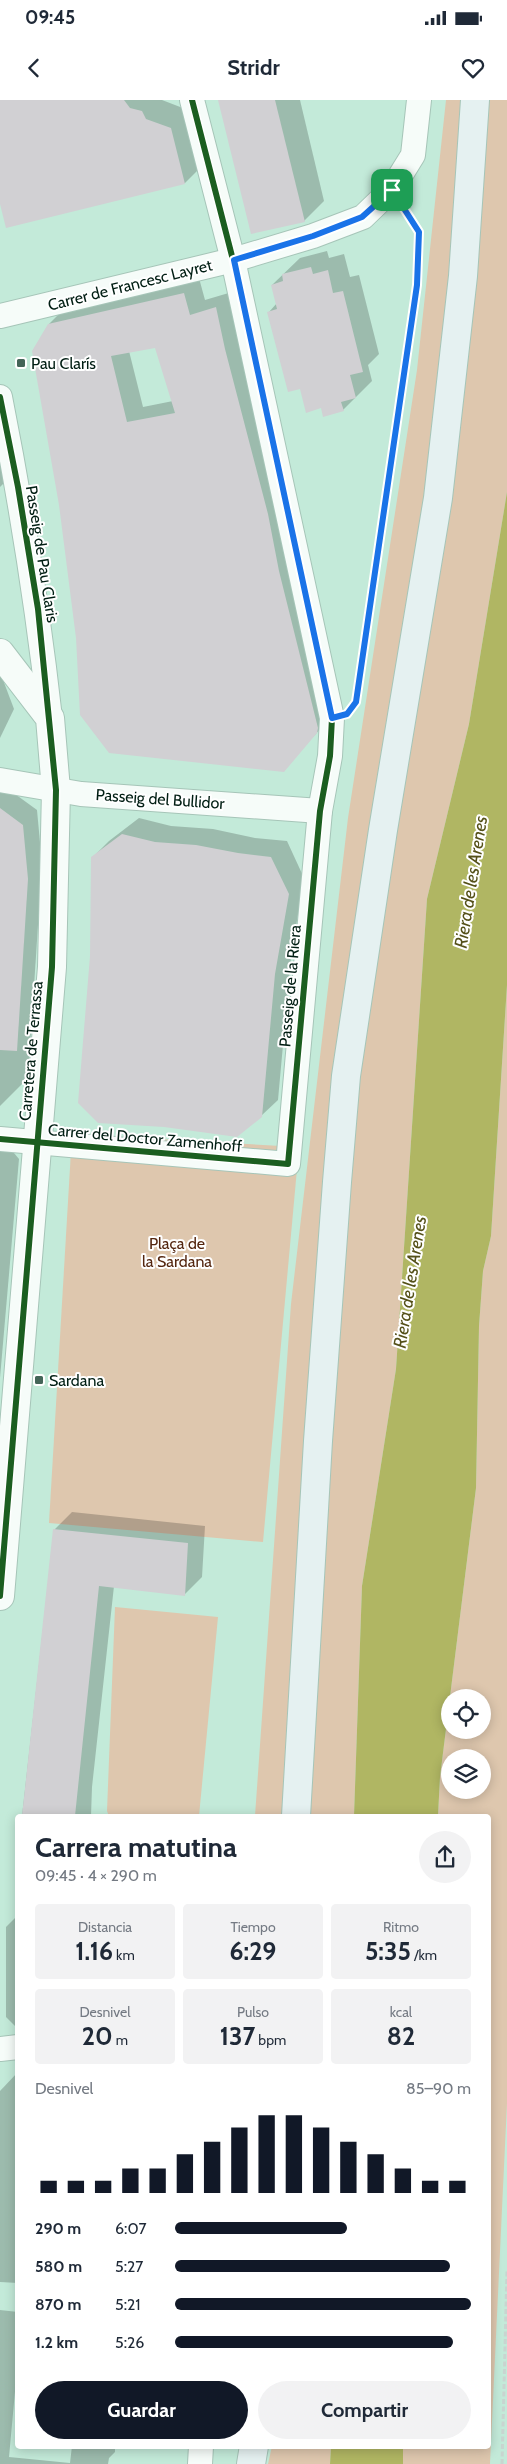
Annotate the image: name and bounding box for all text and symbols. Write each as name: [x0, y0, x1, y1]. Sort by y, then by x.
text: 09:45: [25, 6, 75, 29]
icon: back: [20, 54, 48, 82]
text: Stridr: [227, 54, 280, 81]
icon: heart: [459, 54, 487, 82]
pin: [371, 169, 413, 211]
icon: arrive: [378, 176, 406, 204]
street label: Carrer de Francesc Layret: [46, 255, 215, 315]
place label: Pau Clarís: [31, 354, 96, 373]
marker: Pau Clarís: [15, 357, 27, 369]
street label: Passeig de Pau Claris: [22, 484, 62, 624]
street label: Passeig del Bullidor: [95, 785, 226, 813]
water label: Riera de les Arenes: [450, 814, 492, 950]
street label: Passeig de la Riera: [275, 924, 305, 1048]
street label: Carretera de Terrassa: [15, 980, 47, 1122]
street label: Carrer del Doctor Zamenhoff: [47, 1120, 243, 1156]
water label: Riera de les Arenes: [389, 1214, 431, 1350]
park label: Plaça de la Sardana: [142, 1234, 212, 1271]
place label: Sardana: [49, 1371, 104, 1390]
marker: Sardana: [33, 1374, 45, 1386]
map controls: [441, 1689, 491, 1799]
button: locate: [441, 1689, 491, 1739]
button: layers: [441, 1749, 491, 1799]
text: Carrera matutina: [35, 1830, 237, 1864]
button: share: [419, 1831, 471, 1883]
text: 09:45 · 4 × 290 m: [35, 1866, 157, 1885]
text: Distancia: [78, 1918, 132, 1936]
text: Tiempo: [230, 1918, 276, 1936]
text: Ritmo: [383, 1918, 419, 1936]
text: 1.16: [75, 1936, 113, 1966]
text: 6:29: [230, 1936, 276, 1966]
text: 5:35: [365, 1936, 411, 1966]
text: km: [113, 1946, 135, 1964]
text: /km: [411, 1946, 437, 1964]
text: Desnivel: [79, 2003, 131, 2021]
text: Pulso: [237, 2003, 269, 2021]
text: kcal: [390, 2003, 412, 2021]
text: 20: [82, 2021, 113, 2051]
text: 137: [220, 2021, 255, 2051]
text: 82: [387, 2021, 415, 2051]
text: m: [113, 2031, 128, 2049]
text: bpm: [255, 2031, 286, 2049]
text: Desnivel: [35, 2079, 93, 2098]
text: 85–90 m: [406, 2079, 471, 2098]
text: 290 m: [35, 2219, 81, 2238]
text: 6:07: [115, 2219, 146, 2238]
text: 580 m: [35, 2257, 82, 2276]
text: 5:27: [115, 2257, 143, 2276]
text: 870 m: [35, 2295, 81, 2314]
text: 5:21: [115, 2295, 141, 2314]
text: 1.2 km: [35, 2333, 78, 2352]
text: 5:26: [115, 2333, 144, 2352]
button: Guardar: [35, 2381, 248, 2439]
button: Compartir: [258, 2381, 471, 2439]

